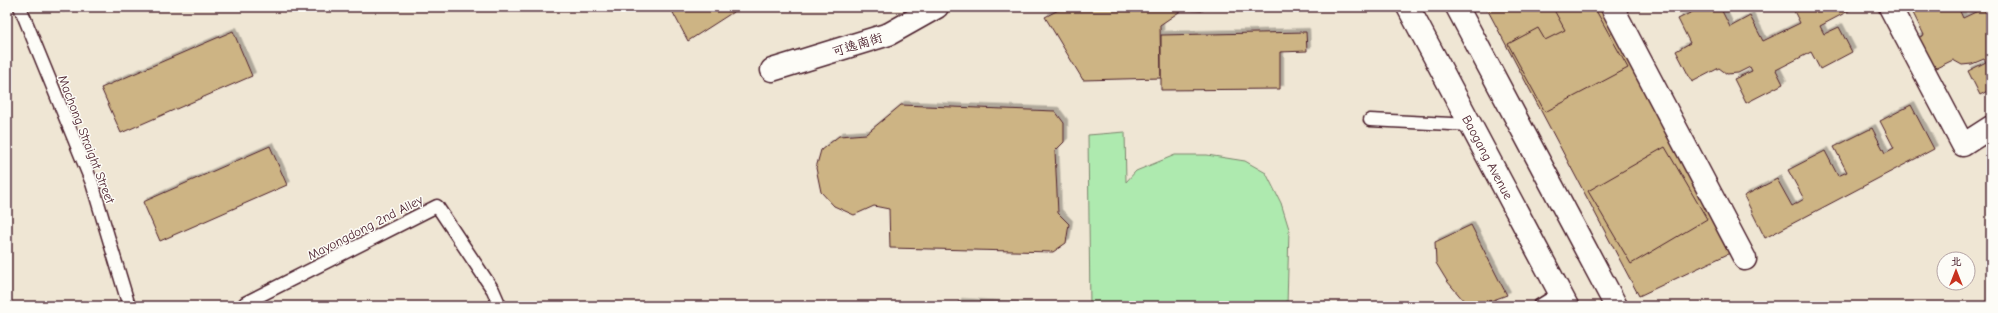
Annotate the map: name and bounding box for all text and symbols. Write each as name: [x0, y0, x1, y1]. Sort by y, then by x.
street label: 可逸南街: [830, 30, 884, 59]
street label: Machong Straight Street: [55, 73, 118, 207]
street label: Baogang Avenue: [1459, 113, 1516, 202]
street label: Mayongdong 2nd Alley: [305, 192, 425, 263]
north arrow: [1936, 251, 1976, 291]
text: 北: [1951, 255, 1962, 268]

